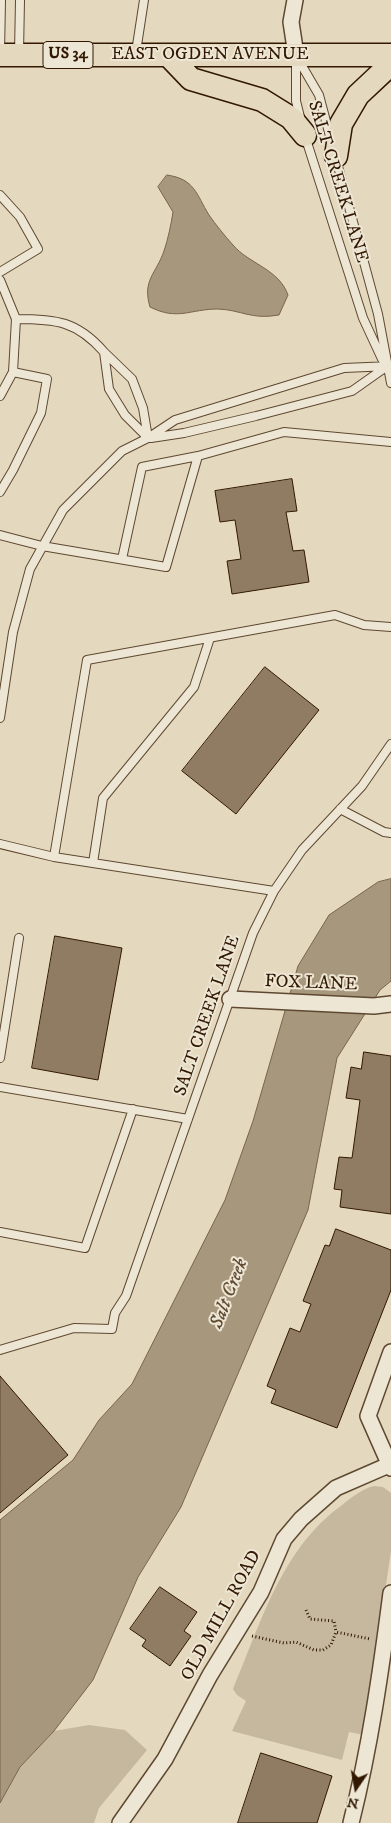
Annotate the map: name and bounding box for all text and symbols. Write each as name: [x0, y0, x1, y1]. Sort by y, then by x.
road number: US 34: [43, 42, 93, 68]
street label: EAST OGDEN AVENUE: [111, 44, 309, 66]
street label: SALT CREEK LANE: [302, 98, 372, 266]
street label: SALT CREEK LANE: [170, 933, 246, 1099]
street label: FOX LANE: [264, 972, 358, 996]
water label: Salt Creek: [206, 1256, 254, 1332]
street label: OLD MILL ROAD: [177, 1547, 267, 1685]
north arrow: [331, 1763, 381, 1813]
text: N: [345, 1793, 360, 1813]

